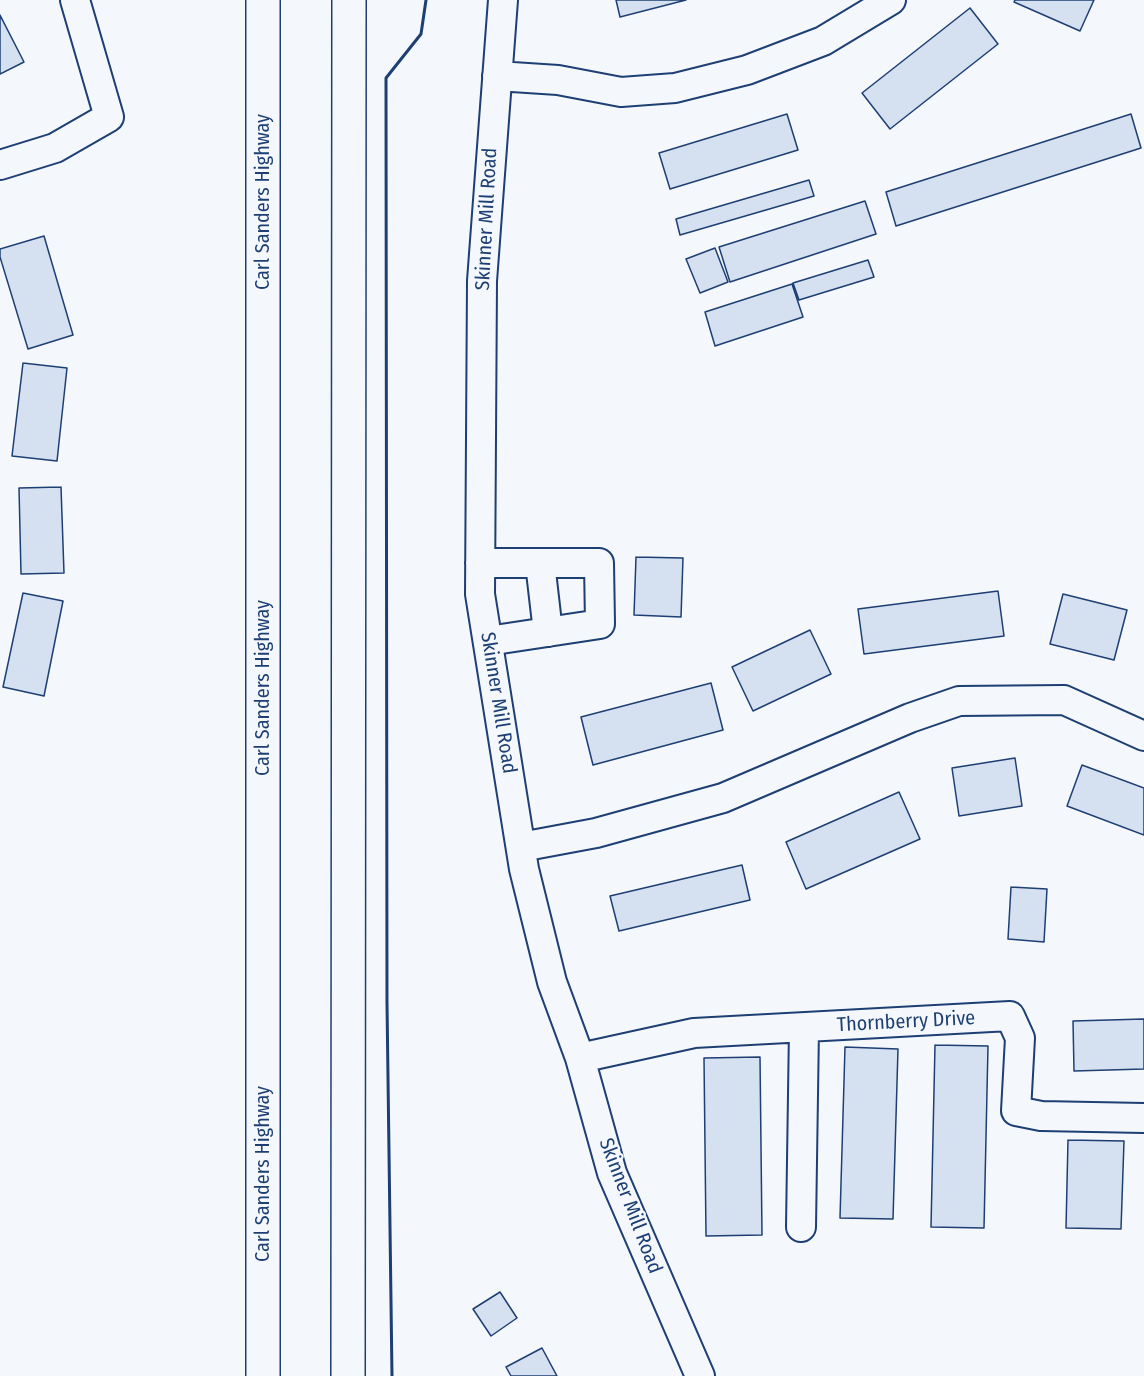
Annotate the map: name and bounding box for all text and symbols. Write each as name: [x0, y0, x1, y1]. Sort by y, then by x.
street label: Carl Sanders Highway: [251, 114, 275, 290]
street label: Skinner Mill Road: [471, 147, 503, 291]
street label: Carl Sanders Highway: [251, 600, 275, 776]
street label: Skinner Mill Road: [475, 631, 521, 775]
street label: Thornberry Drive: [836, 1006, 976, 1038]
street label: Carl Sanders Highway: [251, 1086, 275, 1262]
street label: Skinner Mill Road: [593, 1135, 667, 1277]

